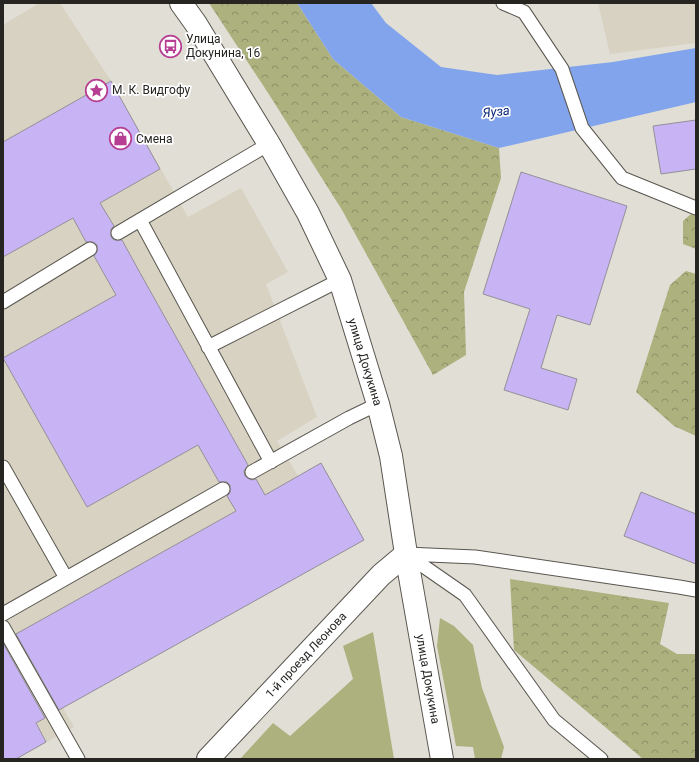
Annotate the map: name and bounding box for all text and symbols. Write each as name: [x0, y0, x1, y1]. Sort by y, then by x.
place label: Улица Докунина, 16: [186, 32, 260, 60]
bus stop icon: Улица Докунина, 16: [157, 33, 183, 59]
place icon: М. К. Видгофу: [83, 77, 109, 103]
place label: М. К. Видгофу: [112, 83, 191, 97]
water label: Яуза: [481, 103, 511, 120]
shop icon: Смена: [107, 126, 133, 152]
place label: Смена: [136, 132, 173, 146]
street label: улица Докукина: [345, 317, 385, 407]
street label: 1-й проезд Леонова: [263, 609, 349, 701]
street label: улица Докукина: [413, 633, 443, 725]

